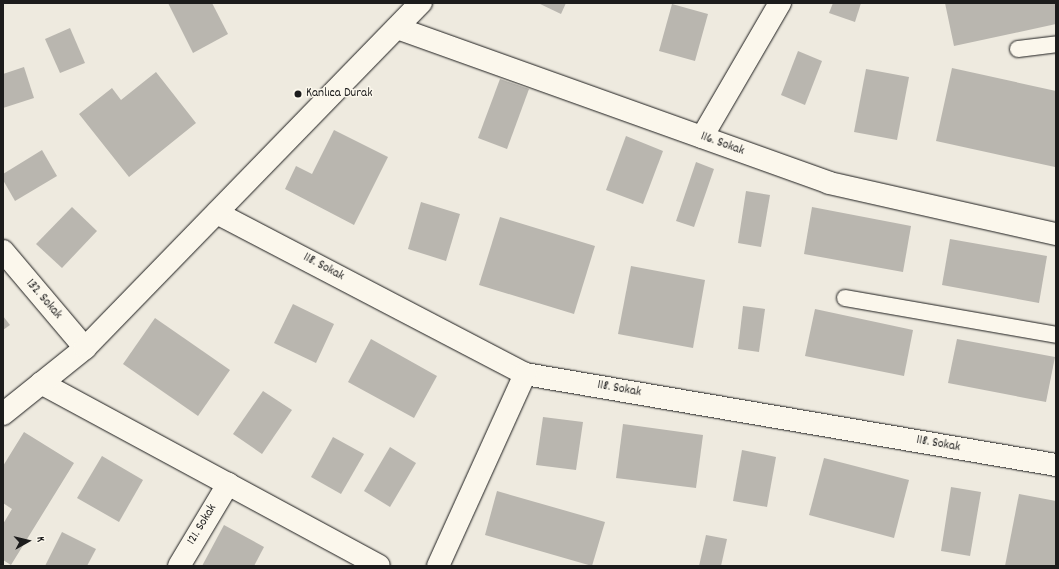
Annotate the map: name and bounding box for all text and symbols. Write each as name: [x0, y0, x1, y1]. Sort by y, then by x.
place label: Kanlıca Durak: [306, 86, 372, 102]
marker: Kanlıca Durak: [293, 89, 303, 99]
street label: 116. Sokak: [698, 130, 746, 160]
street label: 118. Sokak: [300, 251, 346, 285]
street label: 132. Sokak: [21, 277, 65, 323]
street label: 118. Sokak: [596, 378, 642, 402]
street label: 118. Sokak: [915, 433, 961, 457]
street label: 121. Sokak: [185, 502, 221, 548]
north arrow: [8, 521, 48, 561]
text: K: [32, 536, 48, 543]

